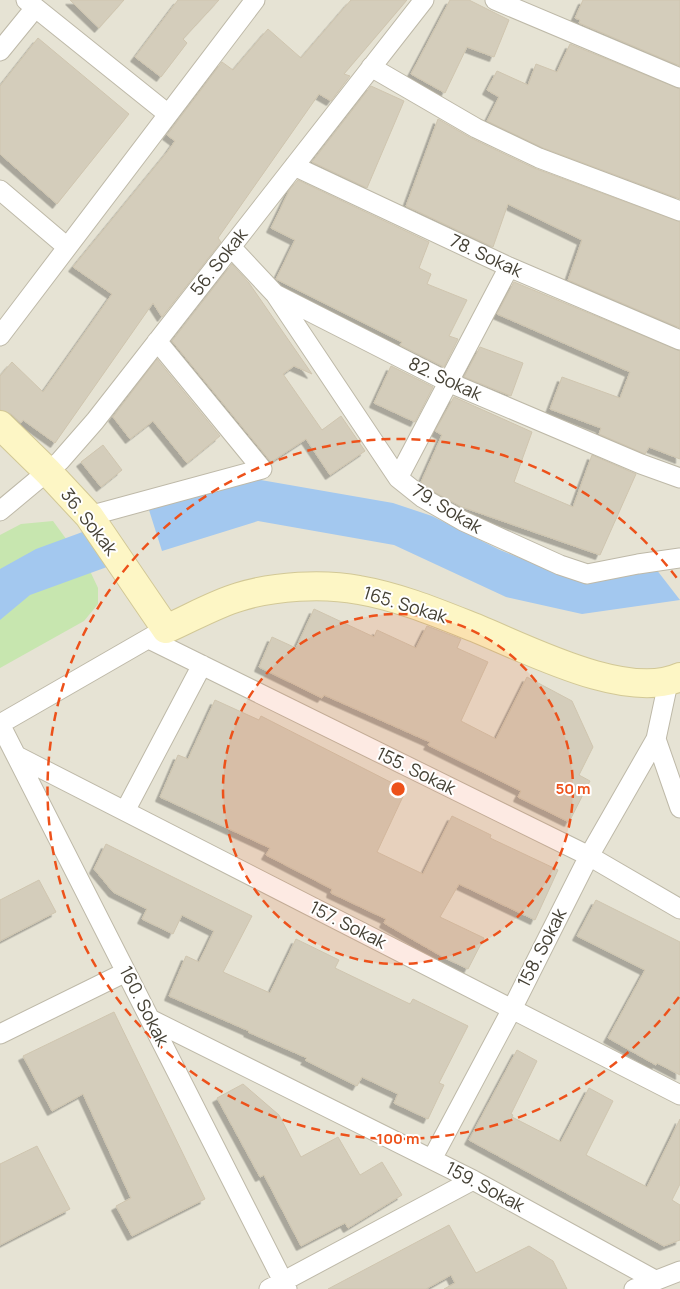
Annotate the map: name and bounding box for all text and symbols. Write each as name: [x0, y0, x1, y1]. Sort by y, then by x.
street label: 56. Sokak: [184, 222, 253, 300]
street label: 78. Sokak: [446, 228, 527, 283]
street label: 82. Sokak: [405, 351, 487, 406]
street label: 79. Sokak: [408, 478, 488, 539]
street label: 36. Sokak: [56, 483, 124, 561]
street label: 165. Sokak: [360, 580, 451, 628]
street label: 155. Sokak: [373, 741, 461, 800]
text: 50 m: [555, 778, 591, 799]
centre of rings: [389, 780, 407, 798]
street label: 157. Sokak: [306, 895, 392, 954]
street label: 158. Sokak: [511, 903, 572, 991]
street label: 160. Sokak: [114, 961, 176, 1051]
text: 100 m: [377, 1128, 419, 1149]
street label: 159. Sokak: [442, 1155, 530, 1217]

